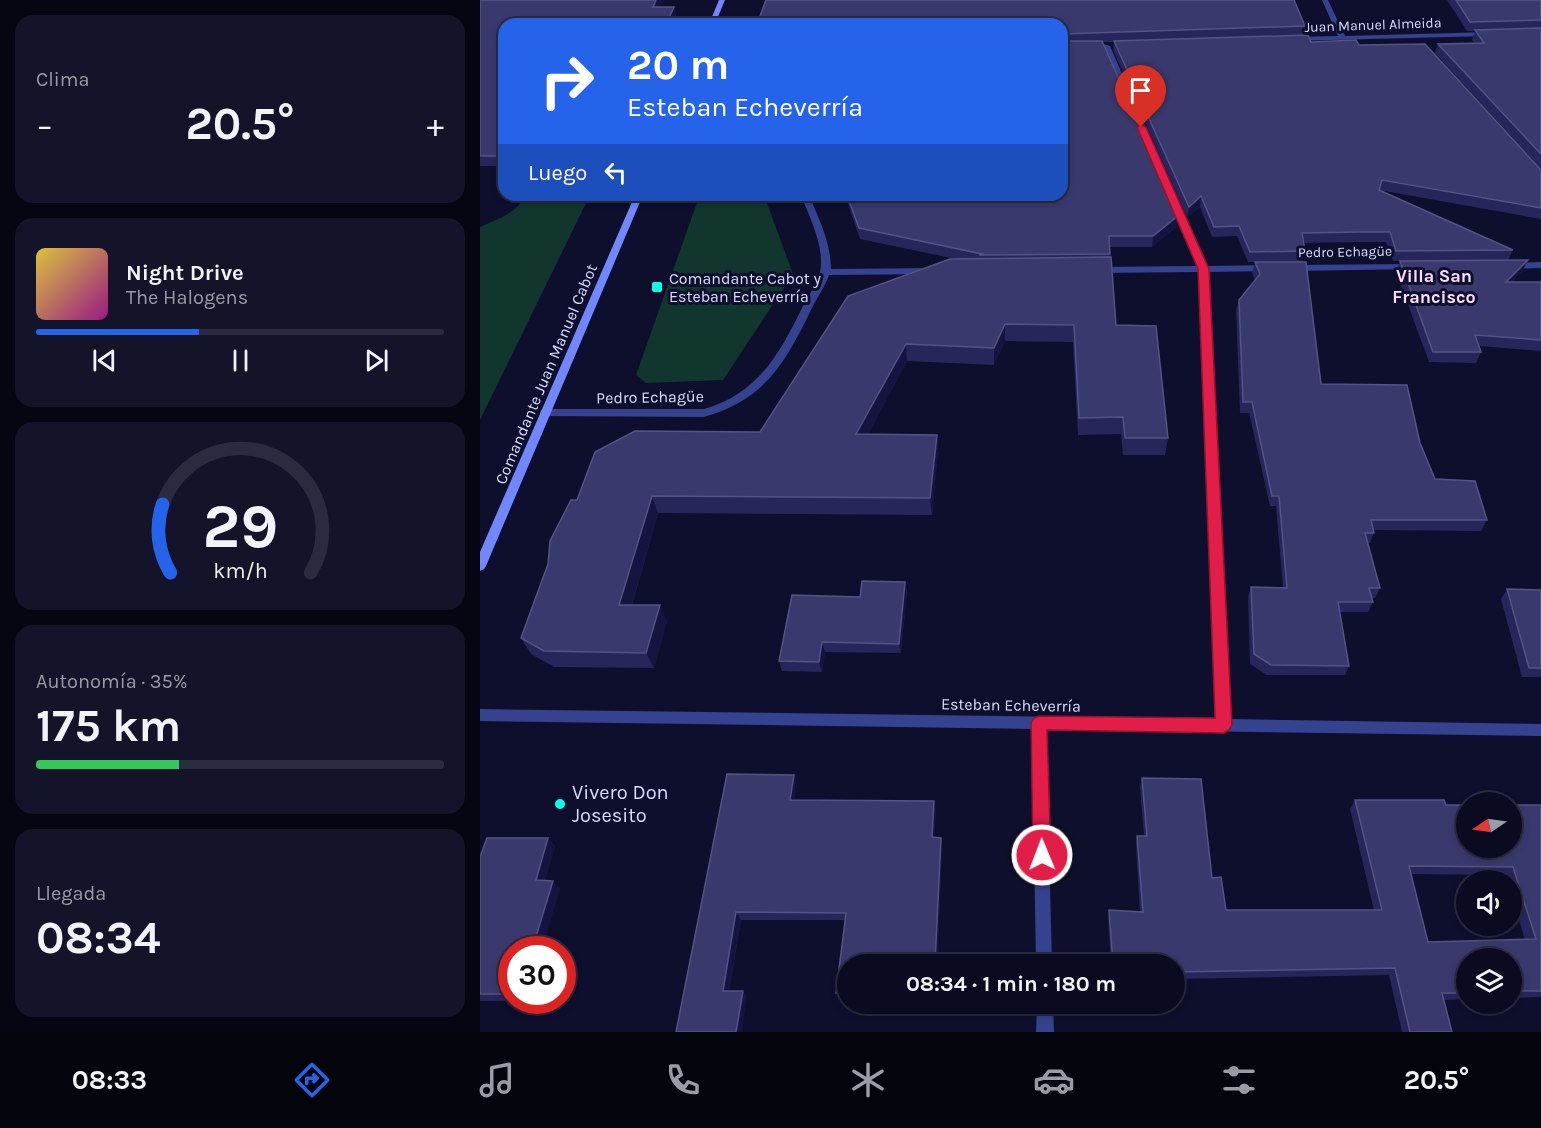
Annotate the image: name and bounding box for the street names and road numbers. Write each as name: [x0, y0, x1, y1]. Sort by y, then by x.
street label: Juan Manuel Almeida: [1304, 14, 1442, 36]
street label: Pedro Echagüe: [1298, 243, 1392, 261]
street label: Comandante Juan Manuel Cabot: [491, 261, 601, 487]
street label: Pedro Echagüe: [596, 387, 704, 407]
street label: Esteban Echeverría: [941, 694, 1081, 716]

